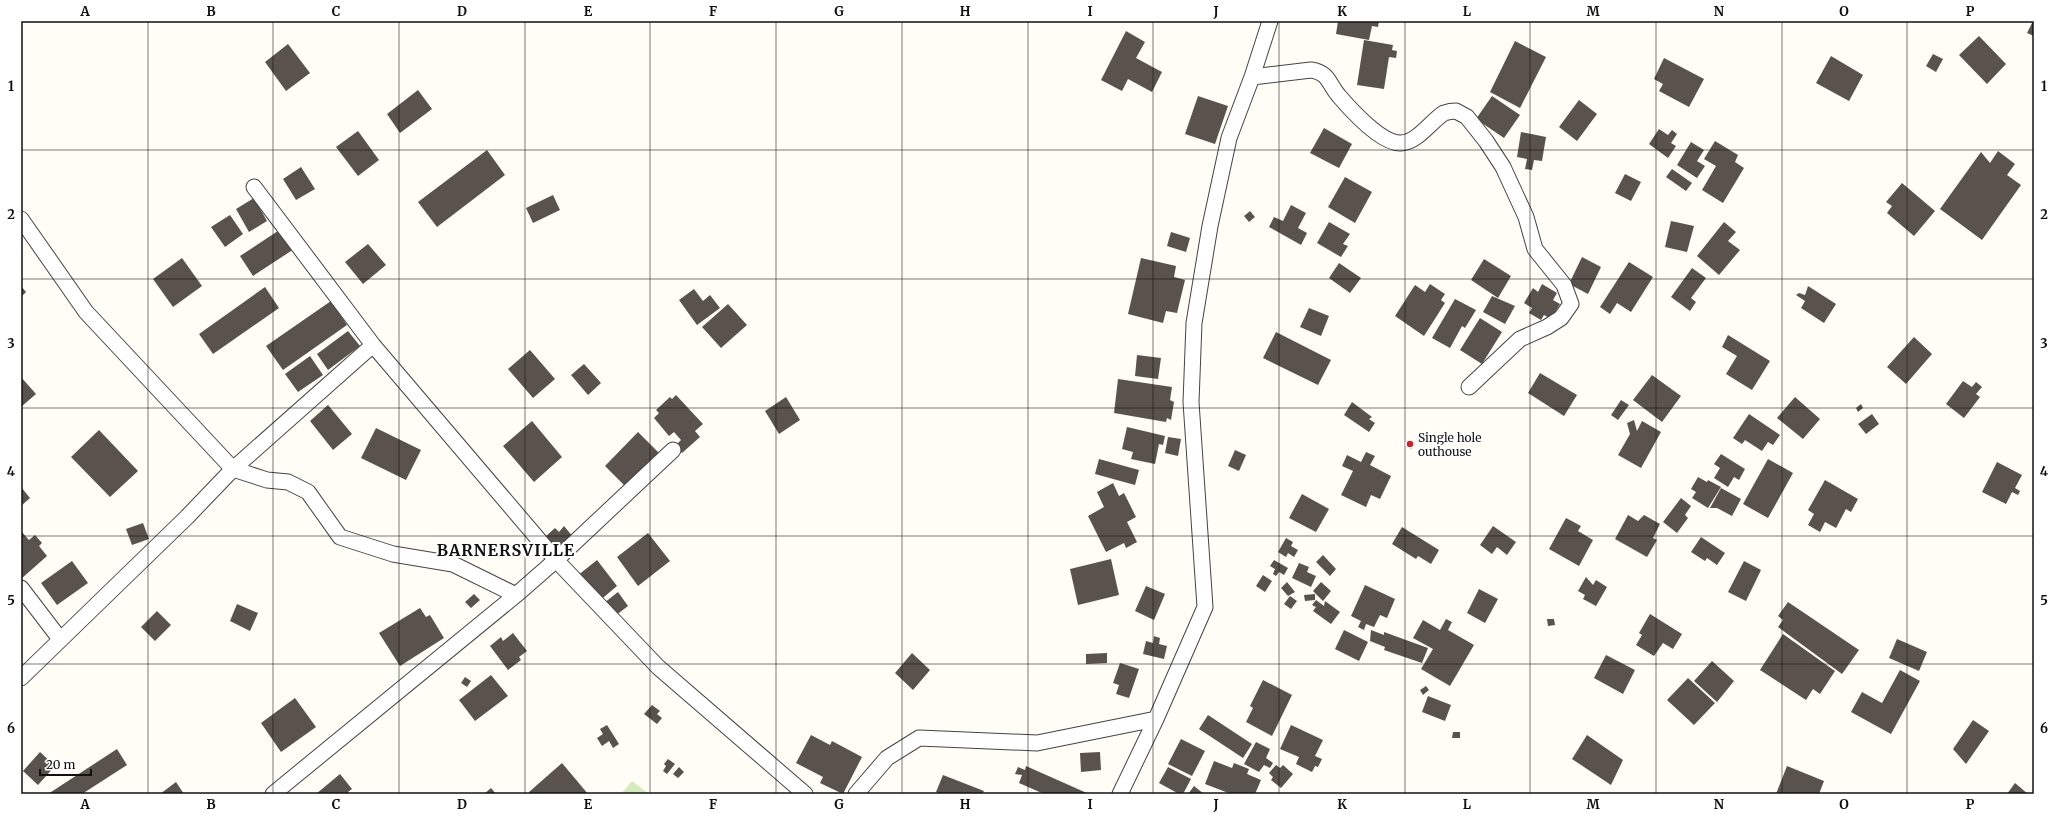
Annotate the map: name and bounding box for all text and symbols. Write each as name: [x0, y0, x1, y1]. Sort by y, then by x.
text: A: [79, 3, 90, 20]
text: B: [206, 3, 216, 20]
text: C: [332, 3, 341, 20]
text: D: [457, 3, 467, 20]
text: E: [584, 3, 593, 20]
text: F: [709, 3, 717, 20]
text: G: [834, 3, 844, 20]
text: H: [960, 3, 971, 20]
text: I: [1087, 3, 1093, 20]
text: J: [1212, 3, 1219, 20]
text: K: [1337, 3, 1347, 20]
text: L: [1463, 3, 1472, 20]
text: M: [1586, 3, 1600, 20]
text: N: [1714, 3, 1725, 20]
text: O: [1839, 3, 1849, 20]
text: P: [1966, 3, 1975, 20]
text: 1: [8, 78, 14, 95]
text: 1: [2041, 78, 2047, 95]
text: 2: [7, 206, 15, 223]
text: 2: [2040, 206, 2048, 223]
text: 3: [7, 335, 15, 352]
text: 3: [2040, 335, 2048, 352]
place label: Single hole outhouse: [1418, 430, 1482, 459]
marker: Single hole outhouse: [1405, 439, 1415, 449]
text: 4: [7, 463, 16, 480]
text: 4: [2040, 463, 2049, 480]
district label: BARNERSVILLE: [437, 540, 575, 560]
text: 5: [7, 592, 15, 609]
text: 5: [2040, 592, 2048, 609]
text: 6: [7, 720, 15, 737]
text: 6: [2040, 720, 2048, 737]
scale bar: [40, 751, 91, 777]
text: 20 m: [46, 757, 75, 772]
text: A: [79, 796, 90, 813]
text: B: [206, 796, 216, 813]
text: C: [332, 796, 341, 813]
text: D: [457, 796, 467, 813]
text: E: [584, 796, 593, 813]
text: F: [709, 796, 717, 813]
text: G: [834, 796, 844, 813]
text: H: [960, 796, 971, 813]
text: I: [1087, 796, 1093, 813]
text: J: [1212, 796, 1219, 813]
text: K: [1337, 796, 1347, 813]
text: L: [1463, 796, 1472, 813]
text: M: [1586, 796, 1600, 813]
text: N: [1714, 796, 1725, 813]
text: O: [1839, 796, 1849, 813]
text: P: [1966, 796, 1975, 813]

